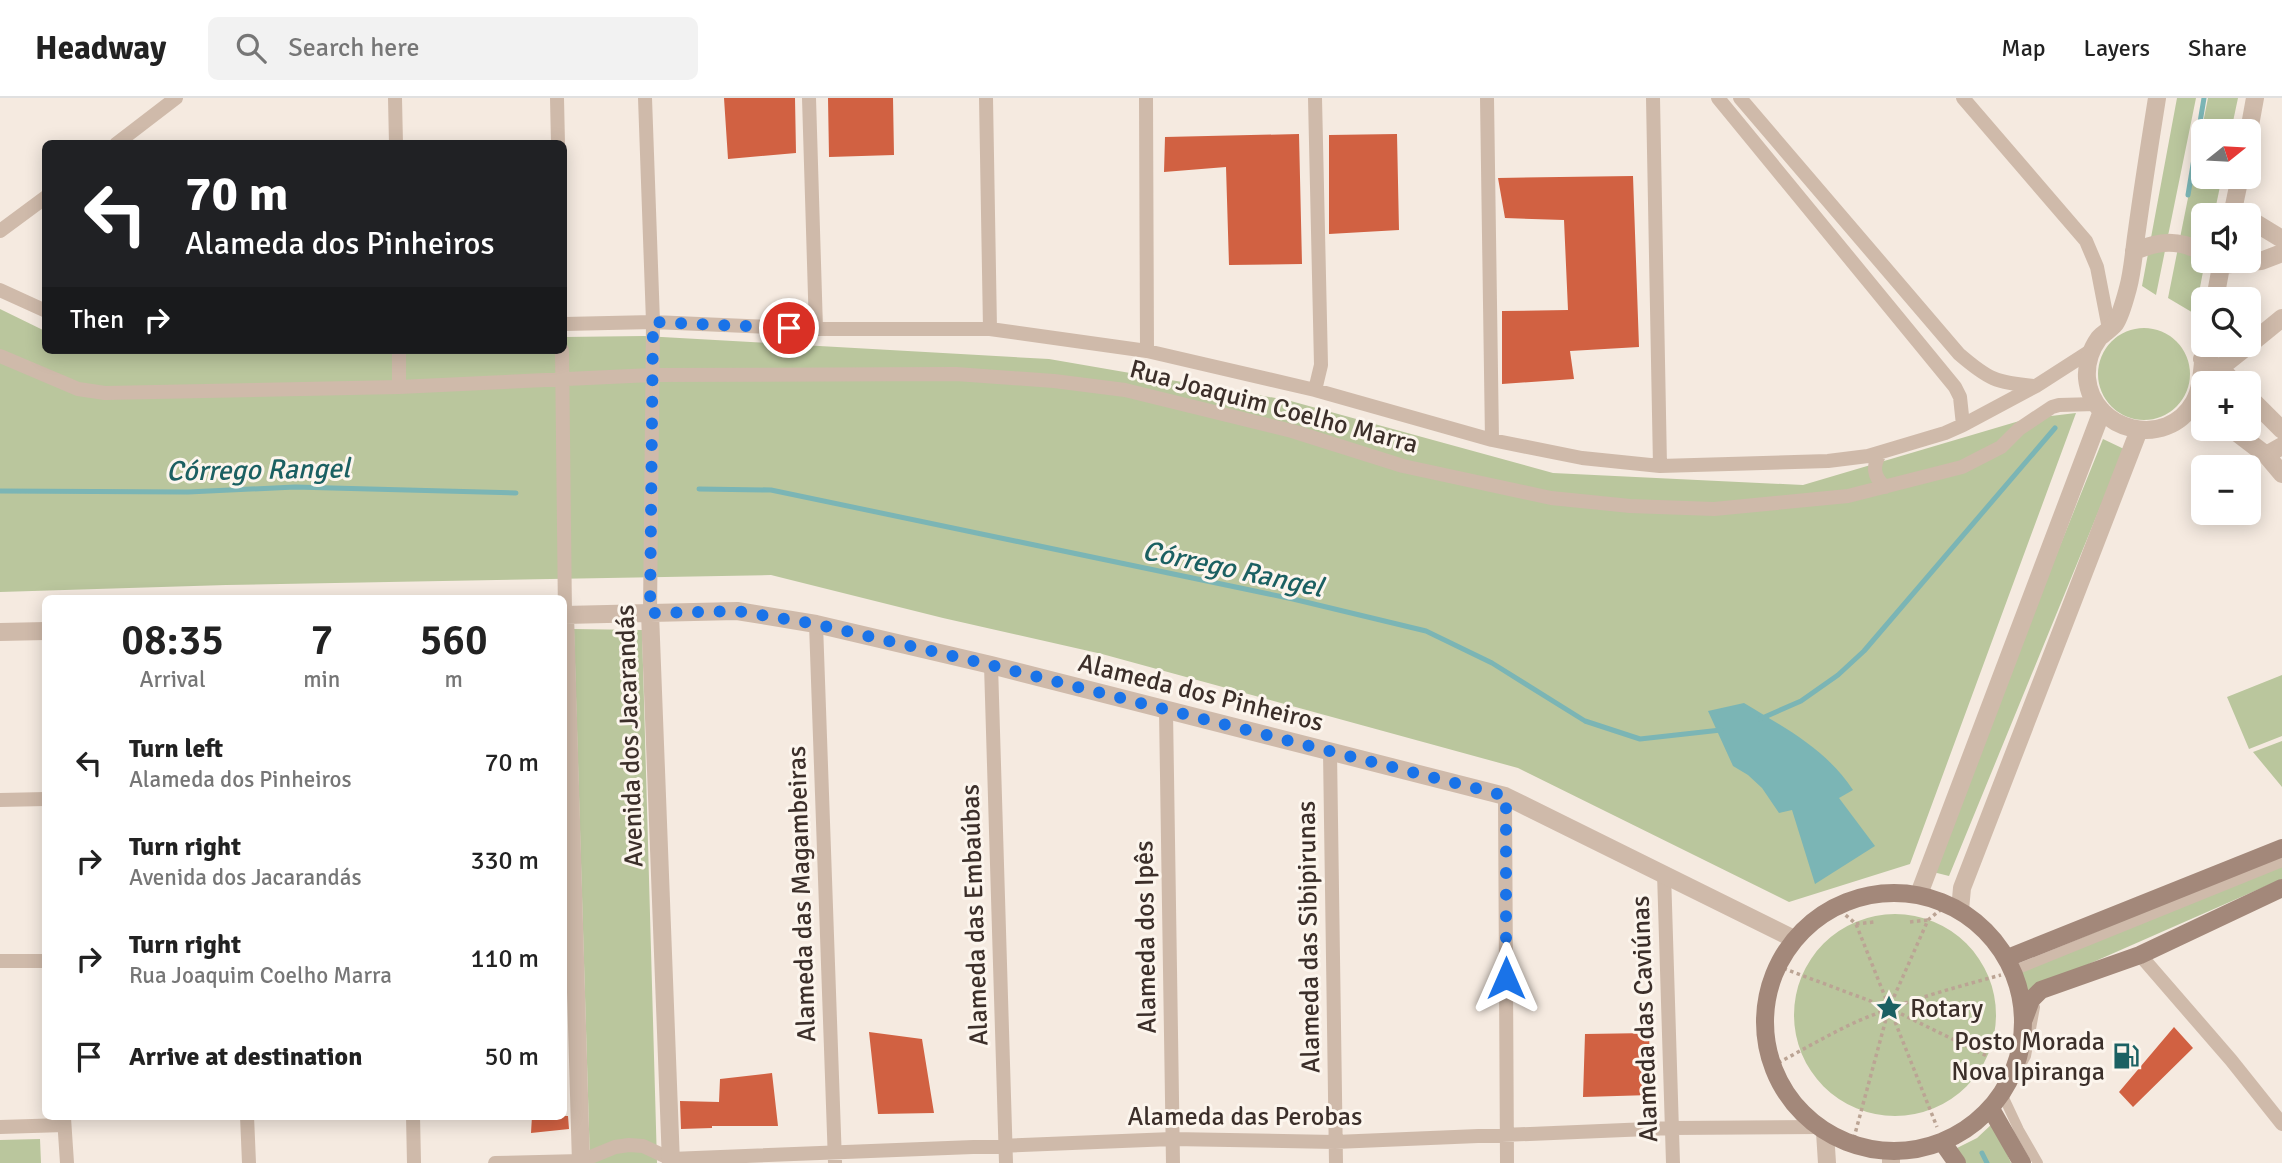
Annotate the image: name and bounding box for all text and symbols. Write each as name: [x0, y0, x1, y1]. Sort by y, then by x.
search box: [208, 17, 698, 80]
text: Headway: [35, 28, 166, 69]
icon: search: [232, 29, 270, 67]
text: Search here: [288, 32, 419, 64]
text: Map: [2001, 33, 2046, 63]
text: Layers: [2084, 33, 2150, 63]
text: Share: [2188, 33, 2247, 63]
north arrow: [2191, 119, 2261, 189]
map controls: [2191, 119, 2261, 525]
text: 70 m: [185, 164, 288, 224]
icon: left: [70, 168, 161, 259]
button: sound: [2191, 203, 2261, 273]
text: Alameda dos Pinheiros: [185, 224, 495, 263]
button: search: [2191, 287, 2261, 357]
pin: [759, 298, 819, 358]
icon: right: [138, 301, 176, 339]
text: Then: [70, 304, 124, 336]
icon: arrive: [770, 309, 808, 347]
street label: Rua Joaquim Coelho Marra: [1126, 353, 1421, 461]
button: +: [2191, 371, 2261, 441]
water label: Córrego Rangel: [166, 451, 352, 489]
button: −: [2191, 455, 2261, 525]
water label: Córrego Rangel: [1139, 533, 1328, 605]
street label: Avenida dos Jacarandás: [609, 604, 651, 868]
text: 08:35: [121, 615, 224, 666]
text: 7: [310, 615, 333, 666]
text: 560: [420, 615, 488, 666]
street label: Alameda dos Pinheiros: [1075, 647, 1327, 739]
text: Arrival: [139, 665, 206, 694]
text: min: [303, 665, 340, 694]
text: m: [444, 665, 463, 694]
text: Turn left: [129, 733, 223, 765]
icon: left: [70, 744, 108, 782]
street label: Alameda das Magambeiras: [781, 745, 823, 1043]
text: 70 m: [484, 747, 539, 779]
text: Alameda dos Pinheiros: [129, 765, 351, 794]
street label: Alameda das Embaúbas: [954, 784, 996, 1046]
street label: Alameda das Sibipirunas: [1291, 800, 1327, 1074]
text: Turn right: [129, 831, 241, 863]
street label: Alameda dos Ipês: [1128, 840, 1164, 1034]
icon: right: [70, 842, 108, 880]
text: 330 m: [470, 845, 539, 877]
text: Avenida dos Jacarandás: [129, 863, 362, 892]
street label: Alameda das Caviúnas: [1625, 895, 1665, 1143]
text: Turn right: [129, 929, 241, 961]
icon: right: [70, 940, 108, 978]
position arrow: [1469, 941, 1543, 1015]
text: 110 m: [470, 943, 539, 975]
text: Rua Joaquim Coelho Marra: [129, 961, 392, 990]
place icon: Rotary: [1874, 993, 1904, 1023]
place label: Rotary: [1910, 993, 1983, 1025]
place label: Posto Morada Nova Ipiranga: [1951, 1026, 2105, 1088]
icon: arrive: [70, 1038, 108, 1076]
text: Arrive at destination: [129, 1041, 362, 1073]
text: 50 m: [484, 1041, 539, 1073]
fuel station icon: Posto Morada Nova Ipiranga: [2111, 1041, 2141, 1071]
street label: Alameda das Perobas: [1128, 1101, 1362, 1133]

